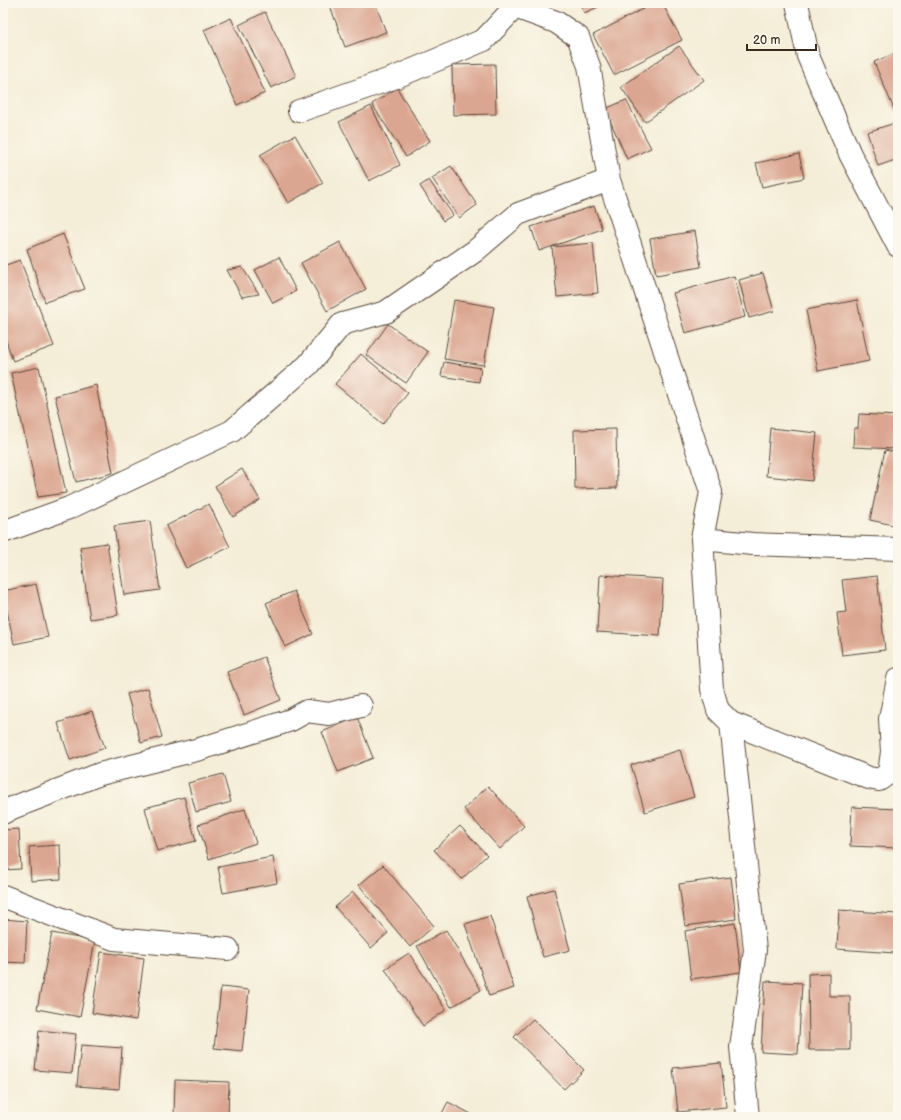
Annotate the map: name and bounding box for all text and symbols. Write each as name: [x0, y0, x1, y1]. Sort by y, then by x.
scale bar: [747, 26, 816, 52]
text: 20 m: [753, 33, 780, 48]

